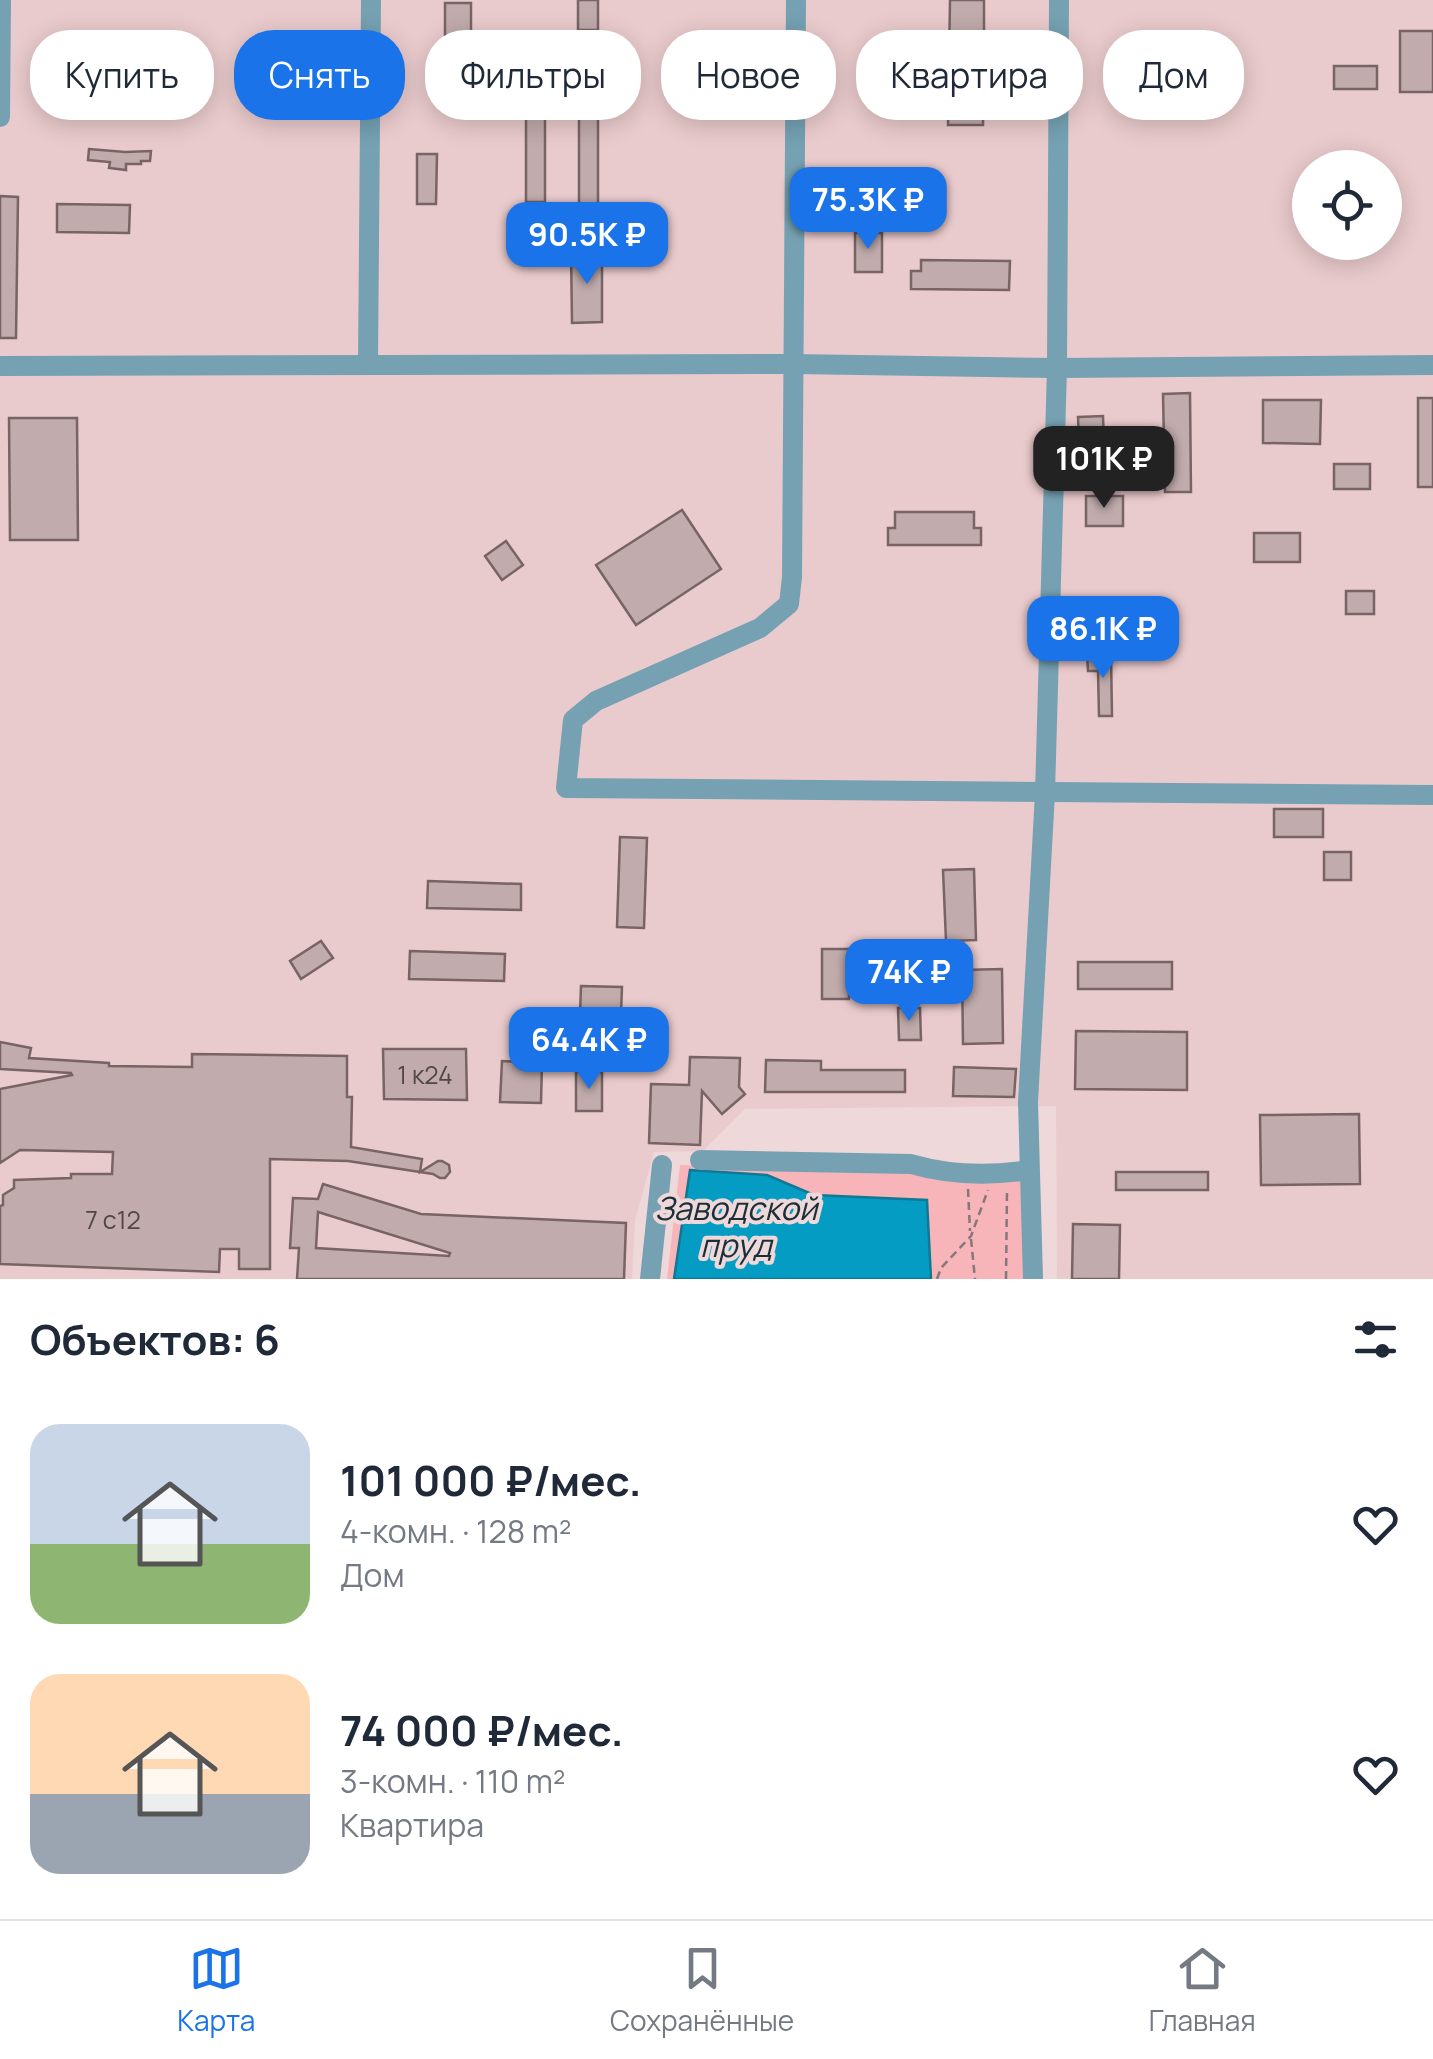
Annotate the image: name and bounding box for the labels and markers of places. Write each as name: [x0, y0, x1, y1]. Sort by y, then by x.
pin: 75.3K ₽: [776, 167, 960, 252]
pin: 90.5K ₽: [495, 202, 679, 287]
pin: 101K ₽: [1023, 426, 1185, 511]
pin: 86.1K ₽: [1011, 596, 1195, 681]
pin: 74K ₽: [839, 939, 979, 1024]
pin: 64.4K ₽: [497, 1007, 681, 1092]

